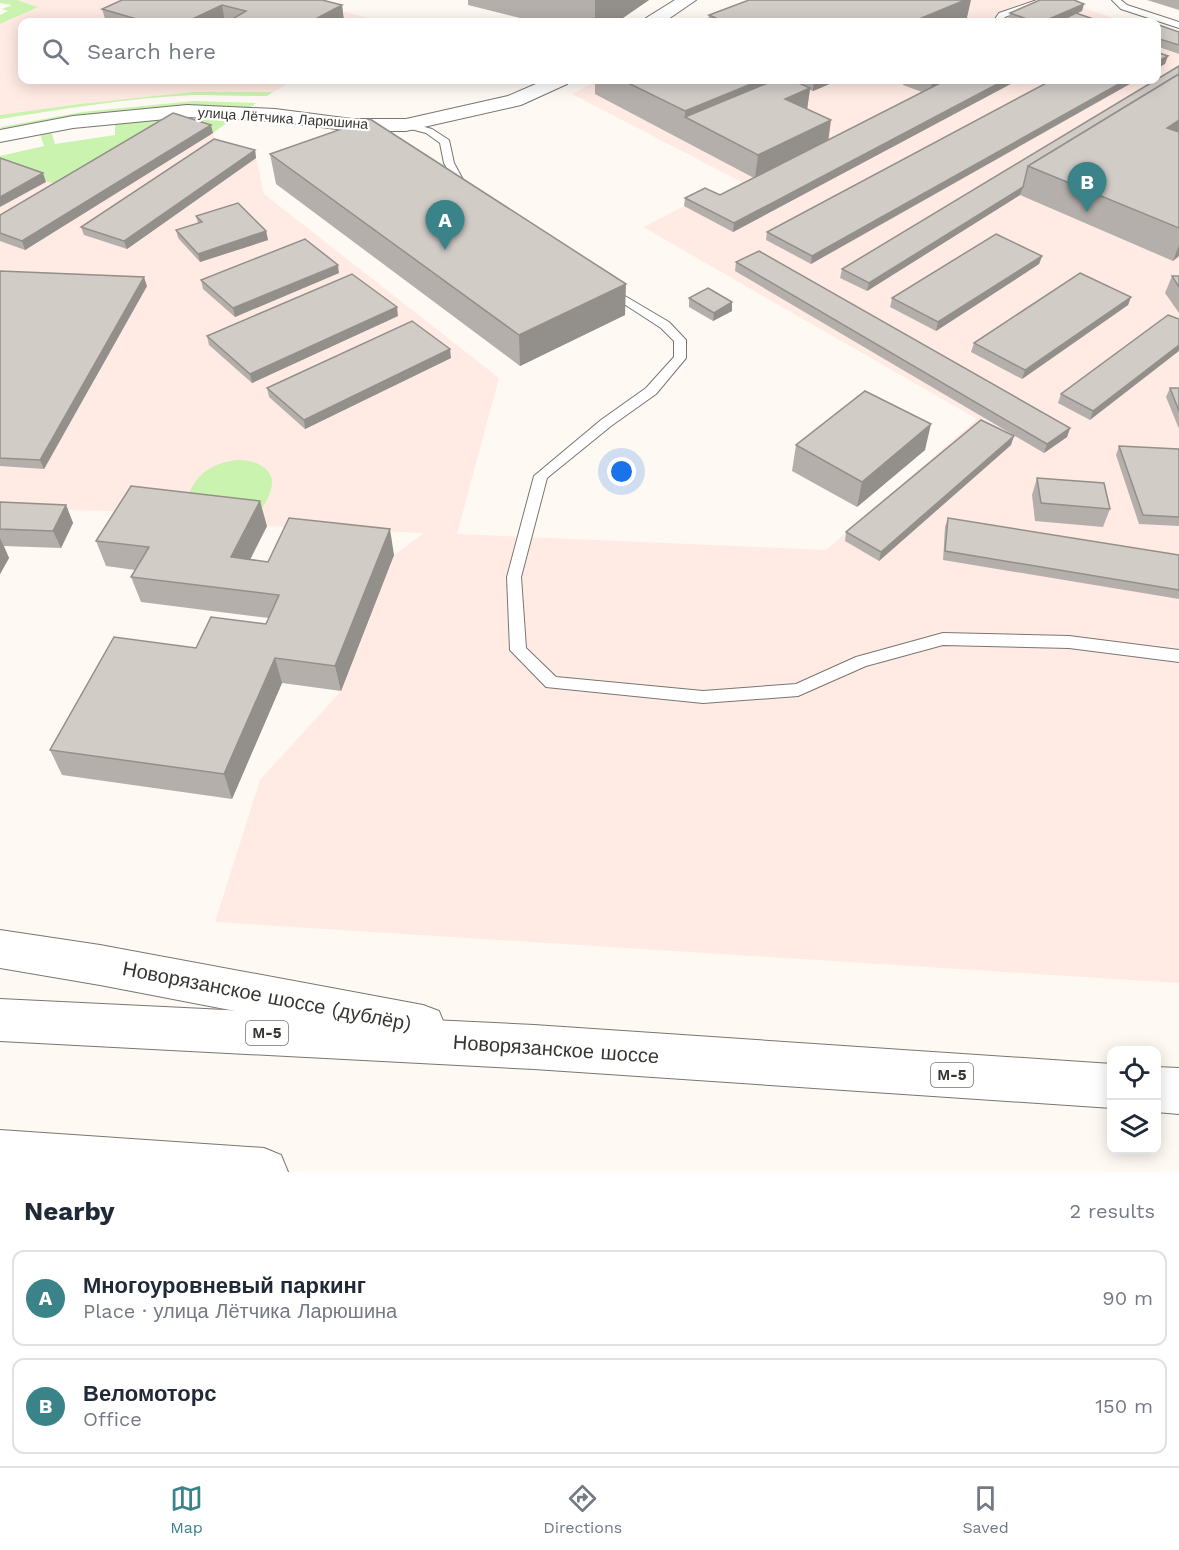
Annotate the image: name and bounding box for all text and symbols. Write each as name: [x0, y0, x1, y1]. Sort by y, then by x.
search box: [18, 18, 1161, 84]
icon: search: [39, 35, 72, 68]
text: Search here: [87, 39, 216, 64]
street label: улица Лётчика Ларюшина: [197, 104, 369, 132]
pin: B: [1068, 162, 1106, 212]
pin: A: [426, 200, 464, 250]
your location: [607, 457, 636, 486]
street label: Новорязанское шоссе (дублёр): [121, 956, 413, 1036]
road number: М-5: [246, 1021, 288, 1045]
street label: Новорязанское шоссе: [452, 1030, 660, 1068]
map controls: [1107, 1046, 1161, 1154]
button: locate: [1107, 1046, 1161, 1100]
road number: М-5: [931, 1063, 973, 1087]
button: layers: [1107, 1100, 1161, 1154]
text: Nearby: [24, 1196, 115, 1226]
text: 2 results: [1070, 1199, 1155, 1223]
text: Многоуровневый паркинг: [83, 1273, 366, 1298]
text: A: [39, 1286, 52, 1310]
text: 90 m: [1102, 1286, 1153, 1310]
text: Place · улица Лётчика Ларюшина: [83, 1299, 397, 1323]
text: Веломоторс: [83, 1381, 216, 1406]
text: B: [39, 1394, 52, 1418]
text: 150 m: [1095, 1394, 1153, 1418]
text: Office: [83, 1407, 142, 1431]
tab: Map: [170, 1482, 203, 1537]
tab: Directions: [543, 1482, 622, 1537]
tab: Saved: [962, 1482, 1009, 1537]

